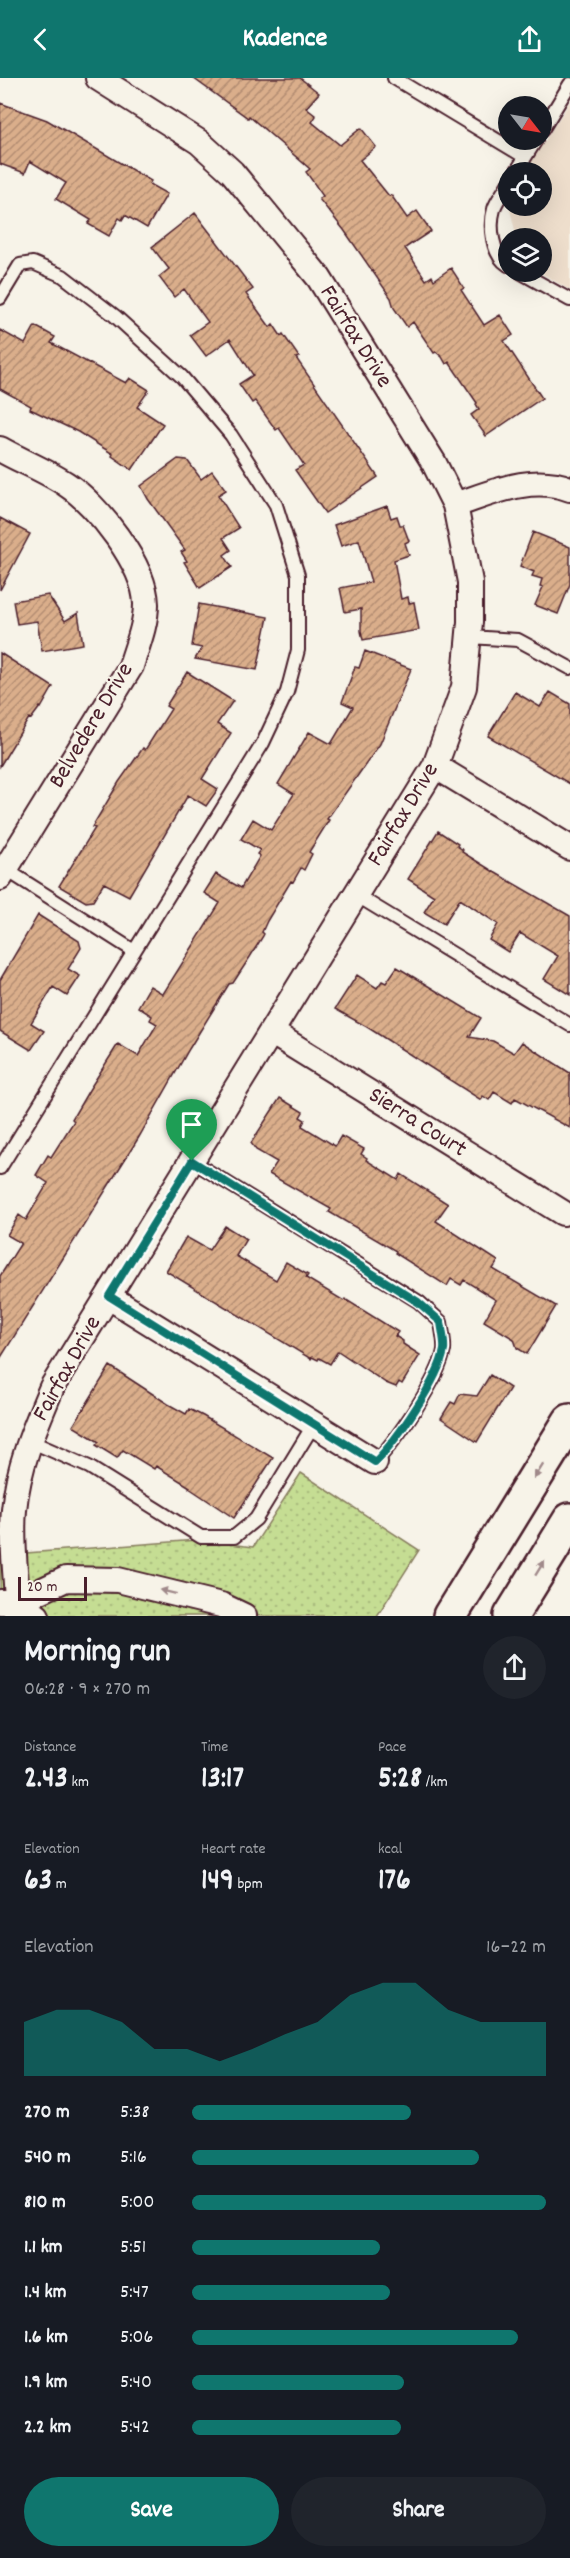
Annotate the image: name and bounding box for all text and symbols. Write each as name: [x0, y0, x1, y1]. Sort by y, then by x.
text: Kadence: [243, 20, 327, 59]
icon: back: [24, 23, 57, 56]
icon: share: [513, 23, 546, 56]
north arrow: [498, 96, 552, 150]
map controls: [498, 96, 552, 282]
button: locate: [498, 162, 552, 216]
button: layers: [498, 228, 552, 282]
street label: Fairfax Drive: [310, 279, 400, 395]
street label: Belvedere Drive: [41, 657, 143, 795]
street label: Fairfax Drive: [360, 757, 448, 873]
street label: Sierra Court: [361, 1079, 473, 1167]
pin: [166, 1099, 217, 1161]
icon: arrive: [175, 1108, 208, 1141]
street label: Fairfax Drive: [25, 1310, 111, 1428]
one-way arrow: [534, 1463, 545, 1479]
one-way arrow: [535, 1560, 546, 1576]
scale bar: [18, 1574, 87, 1602]
text: 20 m: [27, 1576, 57, 1599]
one-way arrow: [159, 1587, 177, 1597]
text: Morning run: [24, 1630, 171, 1677]
button: share: [483, 1636, 546, 1699]
text: 06:28 · 9 × 270 m: [24, 1676, 150, 1704]
text: Distance: [24, 1736, 76, 1759]
text: Time: [201, 1736, 228, 1759]
text: Pace: [378, 1736, 406, 1759]
text: 2.43: [24, 1759, 68, 1802]
text: 13:17: [201, 1759, 244, 1802]
text: 5:28: [378, 1759, 422, 1802]
text: km: [68, 1771, 89, 1794]
text: /km: [422, 1771, 448, 1794]
text: Elevation: [24, 1838, 80, 1861]
text: Heart rate: [201, 1838, 266, 1861]
text: kcal: [378, 1838, 402, 1861]
text: 63: [24, 1861, 52, 1904]
text: 149: [201, 1861, 234, 1904]
text: 176: [378, 1861, 411, 1904]
text: m: [52, 1873, 67, 1896]
text: bpm: [234, 1873, 263, 1896]
text: Elevation: [24, 1934, 94, 1962]
text: 16–22 m: [486, 1934, 546, 1962]
text: 270 m: [24, 2099, 70, 2127]
text: 5:38: [120, 2099, 149, 2127]
text: 540 m: [24, 2144, 71, 2172]
text: 5:16: [120, 2144, 147, 2172]
text: 810 m: [24, 2189, 66, 2217]
text: 5:00: [120, 2189, 154, 2217]
text: 1.1 km: [24, 2234, 63, 2262]
text: 5:51: [120, 2234, 146, 2262]
text: 1.4 km: [24, 2279, 67, 2307]
text: 5:47: [120, 2279, 149, 2307]
text: 1.6 km: [24, 2324, 68, 2352]
text: 5:06: [120, 2324, 153, 2352]
text: 1.9 km: [24, 2369, 67, 2397]
text: 5:40: [120, 2369, 152, 2397]
text: 2.2 km: [24, 2414, 71, 2442]
text: 5:42: [120, 2414, 150, 2442]
button: Save: [24, 2477, 279, 2546]
button: Share: [291, 2477, 546, 2546]

